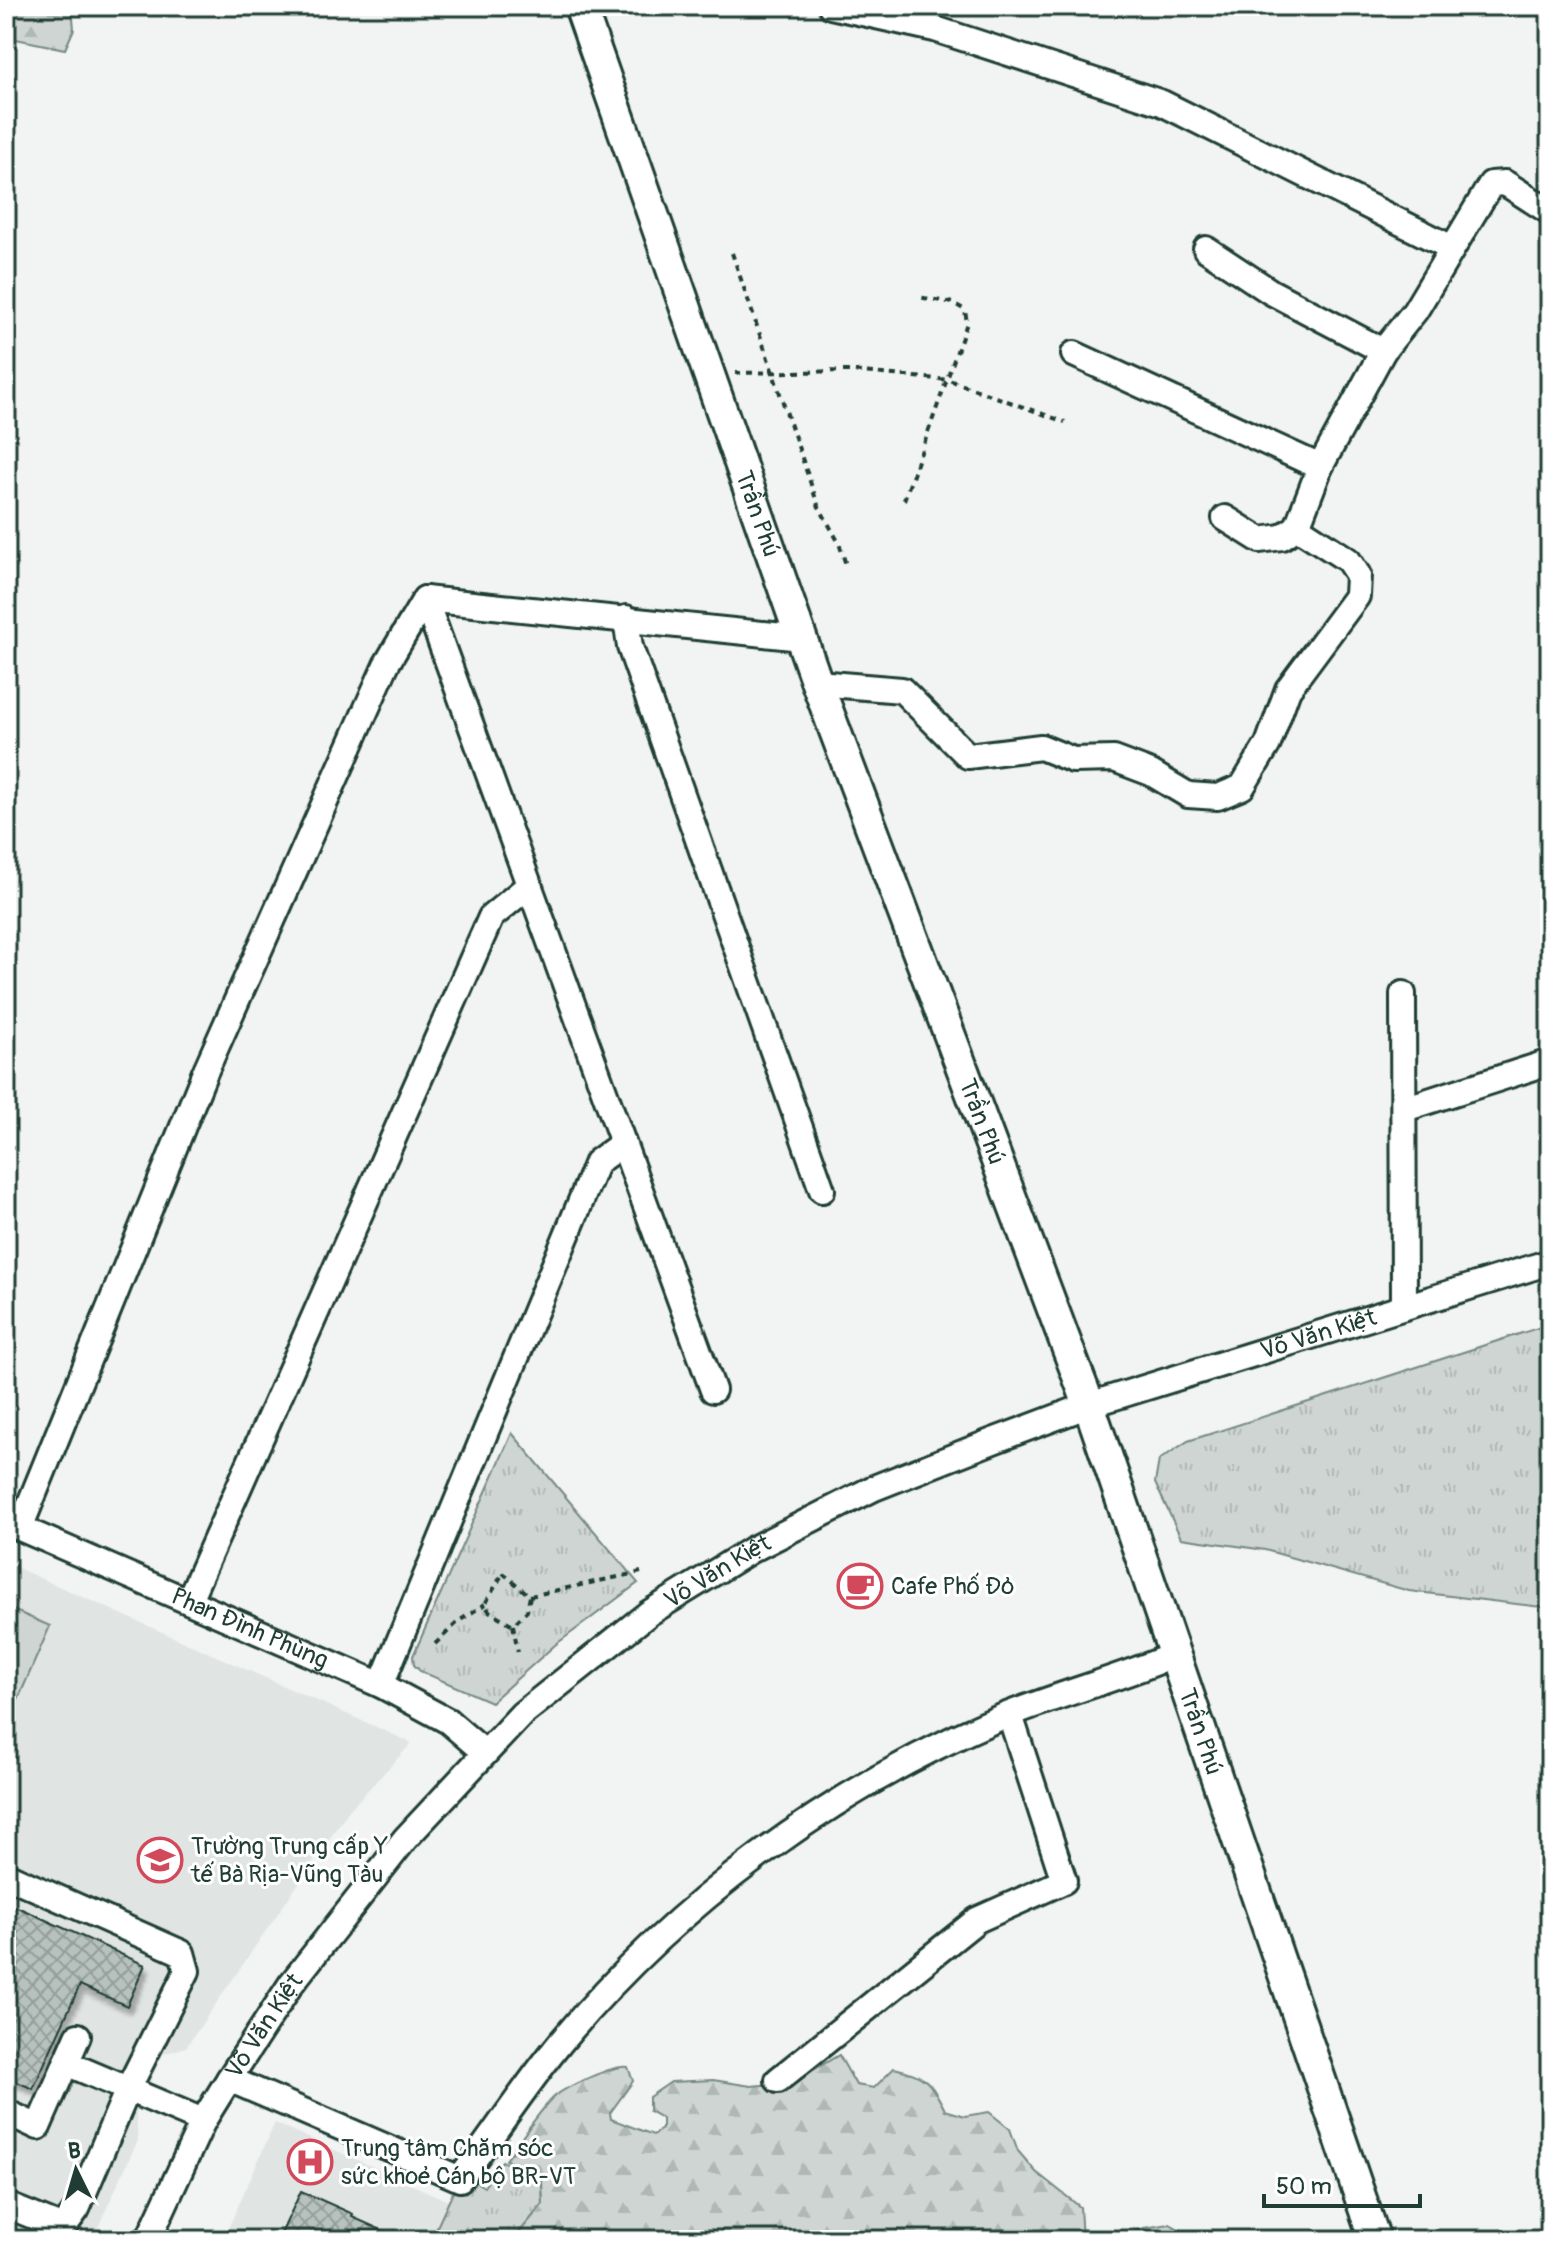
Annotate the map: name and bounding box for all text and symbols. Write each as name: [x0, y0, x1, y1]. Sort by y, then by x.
street label: Trần Phú: [729, 467, 786, 561]
street label: Trần Phú: [952, 1075, 1011, 1169]
street label: Võ Văn Kiệt: [1257, 1303, 1380, 1366]
street label: Võ Văn Kiệt: [659, 1528, 776, 1615]
cafe icon: Cafe Phố Đỏ: [836, 1562, 884, 1610]
place label: Cafe Phố Đỏ: [891, 1572, 1014, 1601]
street label: Phan Đình Phùng: [167, 1582, 333, 1675]
street label: Trần Phú: [1172, 1685, 1229, 1779]
place label: Trường Trung cấp Y tế Bà Rịa-Vũng Tàu: [190, 1832, 388, 1889]
school or university icon: Trường Trung cấp Y tế Bà Rịa-Vũng Tàu: [136, 1836, 184, 1884]
street label: Võ Văn Kiệt: [219, 1967, 309, 2084]
north arrow: [36, 2130, 116, 2210]
place label: Trung tâm Chăm sóc sức khoẻ Cán bộ BR-VT: [341, 2134, 576, 2191]
text: B: [67, 2137, 82, 2166]
hospital icon: Trung tâm Chăm sóc sức khoẻ Cán bộ BR-VT: [286, 2138, 334, 2186]
scale bar: [1264, 2158, 1420, 2208]
text: 50 m: [1276, 2172, 1332, 2201]

